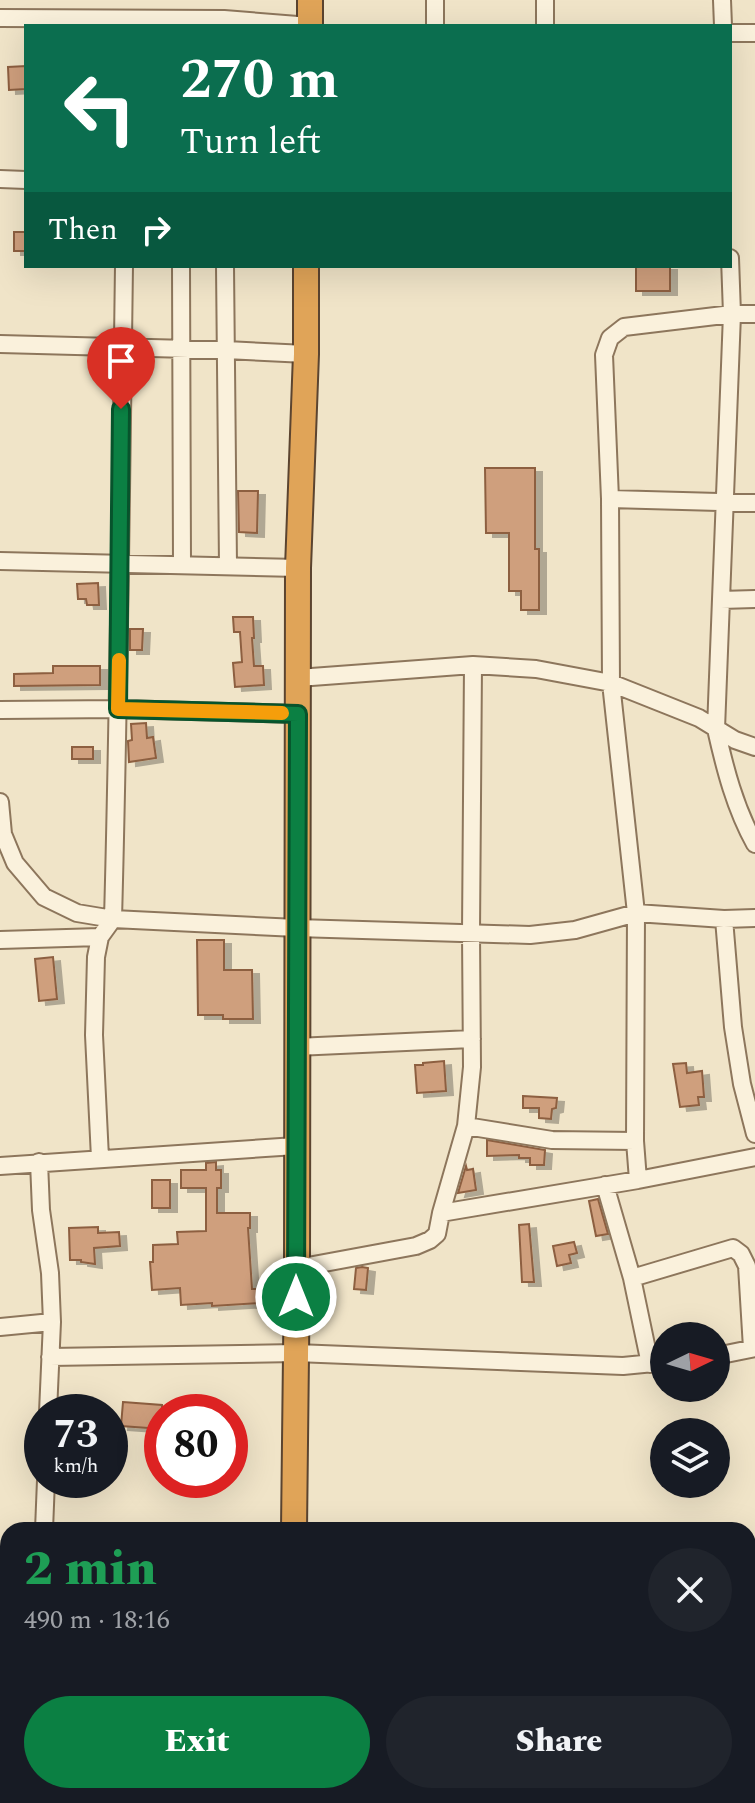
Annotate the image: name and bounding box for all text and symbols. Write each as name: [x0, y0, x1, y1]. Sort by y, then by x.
text: 270 m: [180, 38, 339, 123]
icon: left: [48, 56, 152, 160]
text: Turn left: [180, 115, 321, 170]
text: Then: [48, 207, 118, 253]
icon: right: [134, 208, 178, 252]
pin: [87, 327, 155, 409]
icon: arrive: [99, 339, 143, 383]
position arrow: [254, 1255, 338, 1339]
north arrow: [650, 1322, 730, 1402]
map controls: [650, 1322, 730, 1498]
speed limit sign: 80: [144, 1394, 248, 1498]
text: 73: [54, 1405, 98, 1466]
button: layers: [650, 1418, 730, 1498]
text: km/h: [54, 1451, 99, 1481]
text: 2 min: [24, 1533, 157, 1606]
button: close: [648, 1548, 732, 1632]
text: 490 m · 18:16: [24, 1600, 170, 1640]
button: Exit: [24, 1696, 370, 1788]
button: Share: [386, 1696, 732, 1788]

